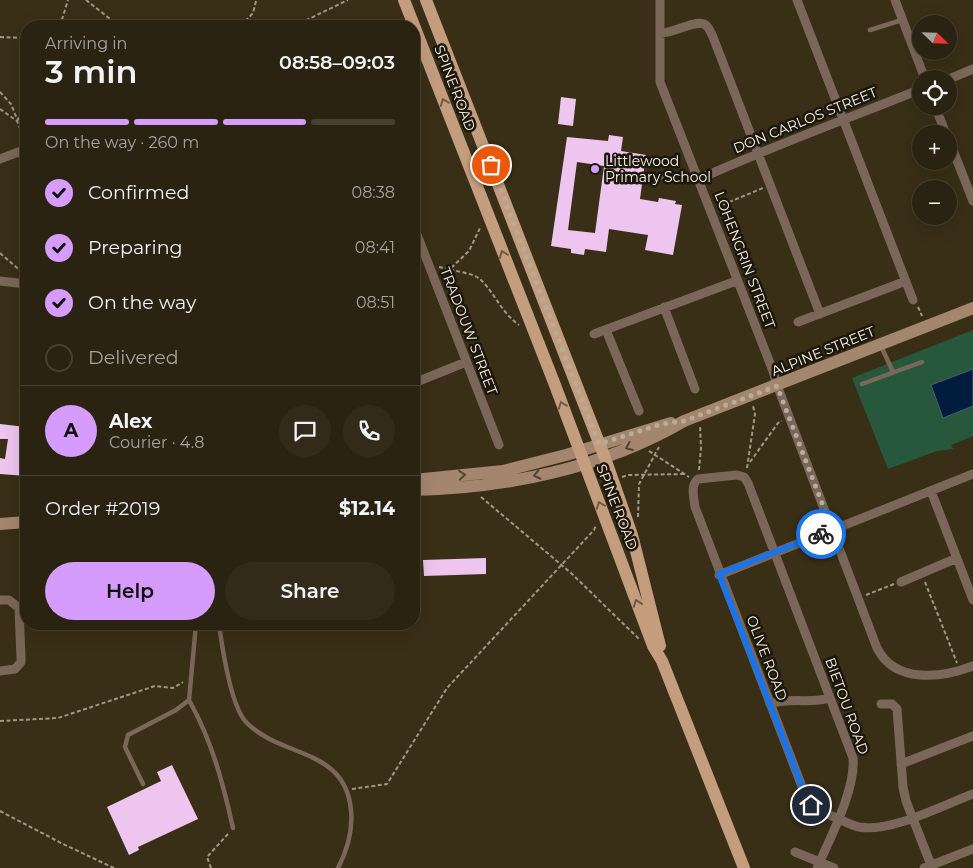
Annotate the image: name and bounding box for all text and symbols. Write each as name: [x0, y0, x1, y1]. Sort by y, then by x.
north arrow: [912, 15, 958, 60]
map controls: [912, 15, 957, 225]
text: Arriving in: [45, 34, 127, 53]
street label: SPINE ROAD: [430, 43, 480, 133]
text: 08:58–09:03: [279, 51, 395, 74]
text: 3 min: [45, 52, 137, 91]
button: locate: [912, 70, 957, 115]
street label: DON CARLOS STREET: [730, 83, 880, 157]
one-way arrow: [440, 98, 450, 107]
button: +: [912, 125, 957, 170]
text: On the way · 260 m: [45, 133, 199, 152]
pin: [470, 144, 512, 186]
icon: bag: [477, 151, 505, 179]
place label: Littlewood Primary School: [605, 152, 711, 186]
marker: Littlewood Primary School: [589, 163, 601, 175]
icon: check: [45, 179, 73, 207]
button: −: [912, 180, 957, 225]
text: Confirmed: [88, 181, 189, 204]
text: 08:38: [352, 183, 395, 202]
street label: LOHENGRIN STREET: [711, 189, 779, 331]
icon: check: [45, 234, 73, 262]
text: Preparing: [88, 236, 183, 259]
text: 08:41: [355, 238, 395, 257]
one-way arrow: [499, 250, 509, 259]
street label: TRADOUW STREET: [436, 265, 502, 397]
icon: check: [45, 289, 73, 317]
text: On the way: [88, 291, 196, 314]
text: 08:51: [356, 293, 395, 312]
street label: ALPINE STREET: [769, 322, 877, 380]
text: Delivered: [88, 346, 179, 369]
one-way arrow: [558, 401, 568, 410]
button: chat: [279, 405, 331, 457]
button: phone: [343, 405, 395, 457]
text: Alex: [109, 410, 152, 433]
text: A: [64, 419, 78, 442]
text: Courier · 4.8: [109, 433, 205, 452]
one-way arrow: [625, 441, 634, 452]
street label: SPINE ROAD: [592, 462, 642, 552]
one-way arrow: [532, 469, 541, 480]
one-way arrow: [459, 470, 467, 481]
text: Order #2019: [45, 497, 160, 520]
text: $12.14: [339, 497, 395, 520]
one-way arrow: [596, 501, 606, 510]
courier: [796, 509, 846, 559]
icon: bike: [807, 520, 835, 548]
button: Help: [45, 562, 215, 620]
button: Share: [225, 562, 395, 620]
one-way arrow: [633, 599, 643, 608]
street label: OLIVE ROAD: [742, 613, 792, 703]
street label: BIETOU ROAD: [821, 655, 873, 757]
pin: [790, 784, 832, 826]
icon: home: [797, 791, 825, 819]

